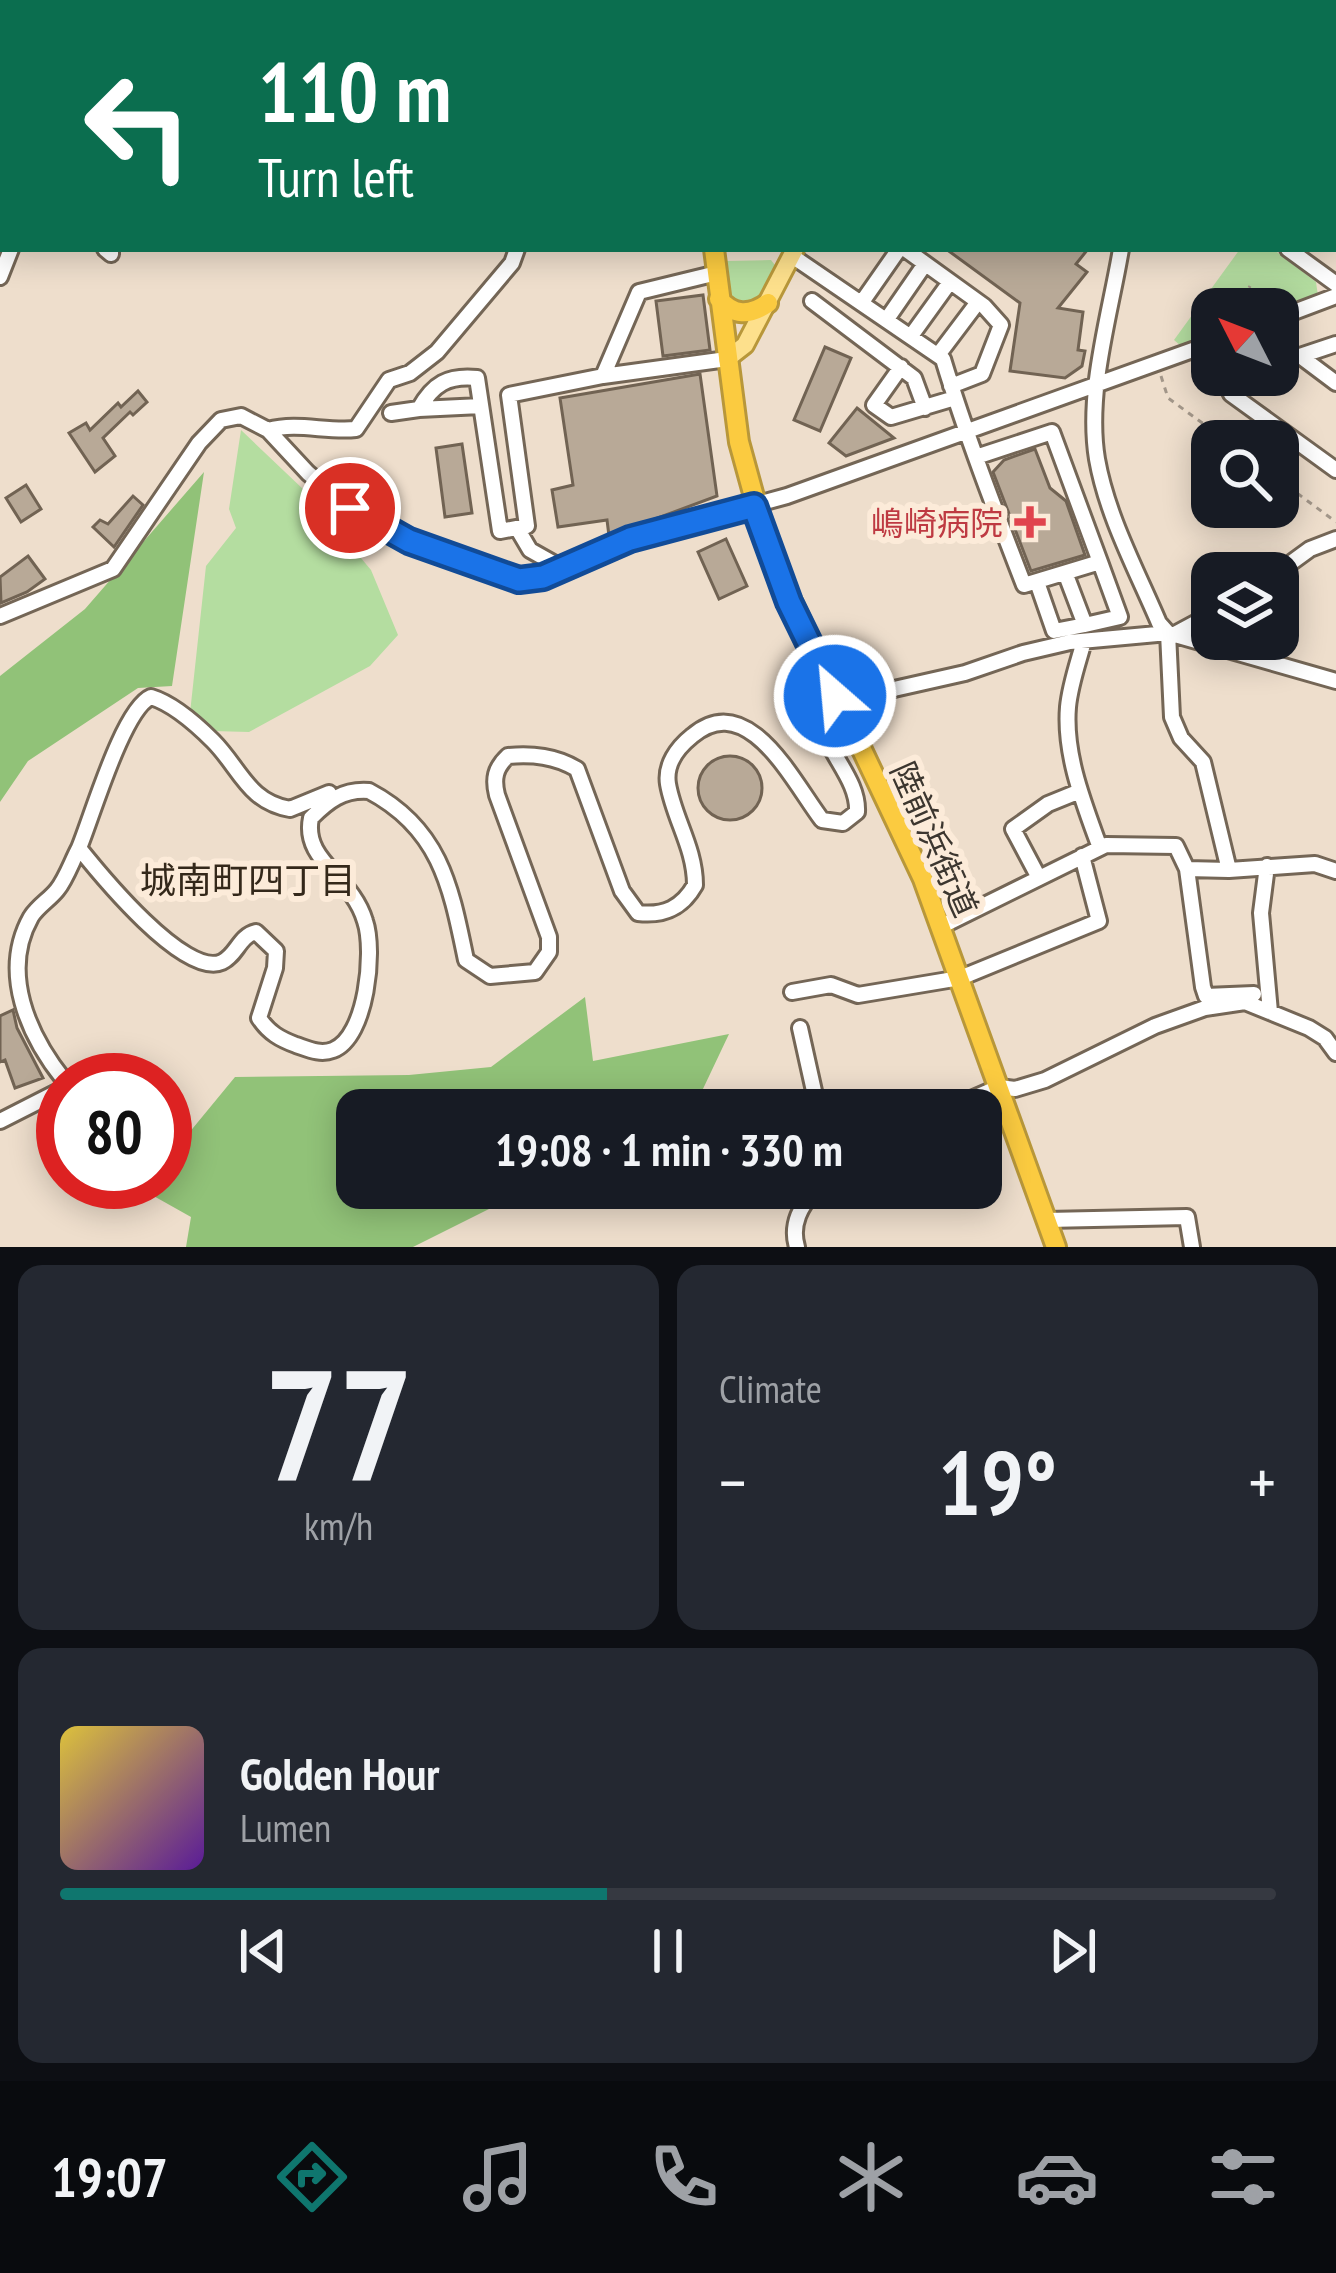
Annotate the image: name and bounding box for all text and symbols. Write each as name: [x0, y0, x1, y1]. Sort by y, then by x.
text: 110 m: [258, 36, 451, 145]
icon: left: [60, 48, 216, 204]
text: Turn left: [258, 142, 414, 212]
north arrow: [1191, 288, 1299, 396]
map controls: [1191, 288, 1299, 660]
button: search: [1191, 420, 1299, 528]
pin: [299, 457, 401, 559]
icon: arrive: [317, 475, 383, 541]
place label: 嶋崎病院: [871, 501, 1003, 544]
marker: 嶋崎病院: [1014, 506, 1046, 538]
button: layers: [1191, 552, 1299, 660]
position arrow: [772, 633, 898, 759]
street label: 陸前浜街道: [882, 755, 988, 923]
district label: 城南町四丁目: [140, 856, 356, 903]
speed limit sign: 80: [36, 1053, 192, 1209]
text: 19:08 · 1 min · 330 m: [495, 1120, 843, 1178]
text: 77: [264, 1321, 413, 1523]
text: Climate: [719, 1363, 822, 1414]
text: 19°: [938, 1423, 1057, 1540]
text: −: [719, 1439, 746, 1524]
text: +: [1249, 1439, 1276, 1524]
text: km/h: [304, 1500, 373, 1551]
text: Golden Hour: [240, 1744, 440, 1802]
text: Lumen: [240, 1802, 331, 1853]
icon: previous: [230, 1918, 296, 1984]
icon: pause: [635, 1918, 701, 1984]
icon: next: [1040, 1918, 1106, 1984]
icon: directions: [270, 2135, 354, 2219]
icon: music: [456, 2135, 540, 2219]
icon: phone: [642, 2135, 726, 2219]
icon: climate: [829, 2135, 913, 2219]
icon: car: [1015, 2135, 1099, 2219]
icon: filters: [1201, 2135, 1285, 2219]
text: 19:07: [51, 2142, 168, 2212]

